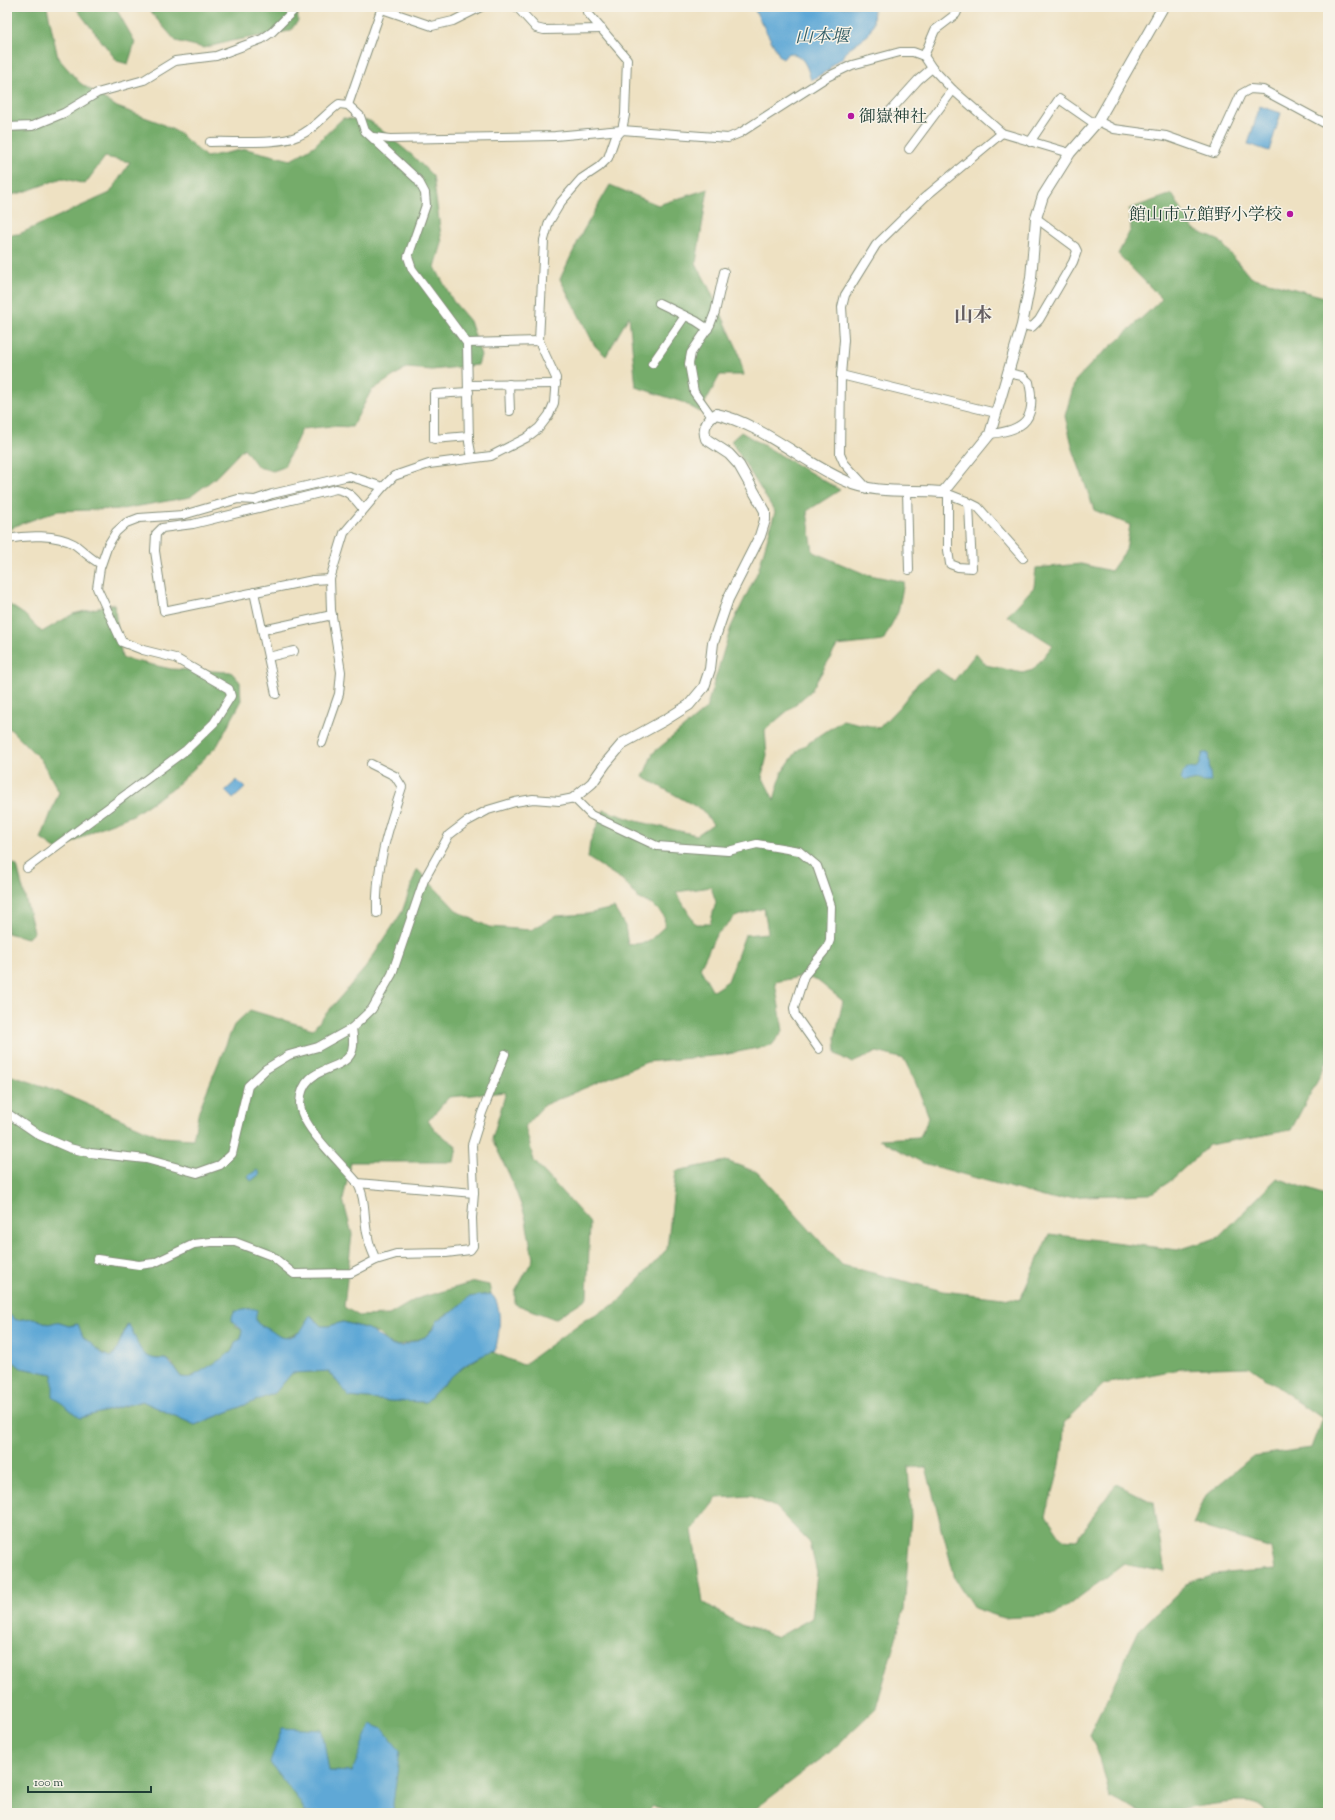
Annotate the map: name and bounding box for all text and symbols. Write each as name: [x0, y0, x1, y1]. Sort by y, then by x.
water label: 山本堰: [795, 25, 852, 51]
place label: 御嶽神社: [859, 106, 927, 130]
marker: 御嶽神社: [846, 111, 856, 121]
place label: 館山市立館野小学校: [1129, 204, 1282, 228]
marker: 館山市立館野小学校: [1285, 209, 1295, 219]
district label: 山本: [954, 303, 992, 330]
scale bar: [28, 1768, 151, 1794]
text: 100 m: [34, 1774, 63, 1792]

